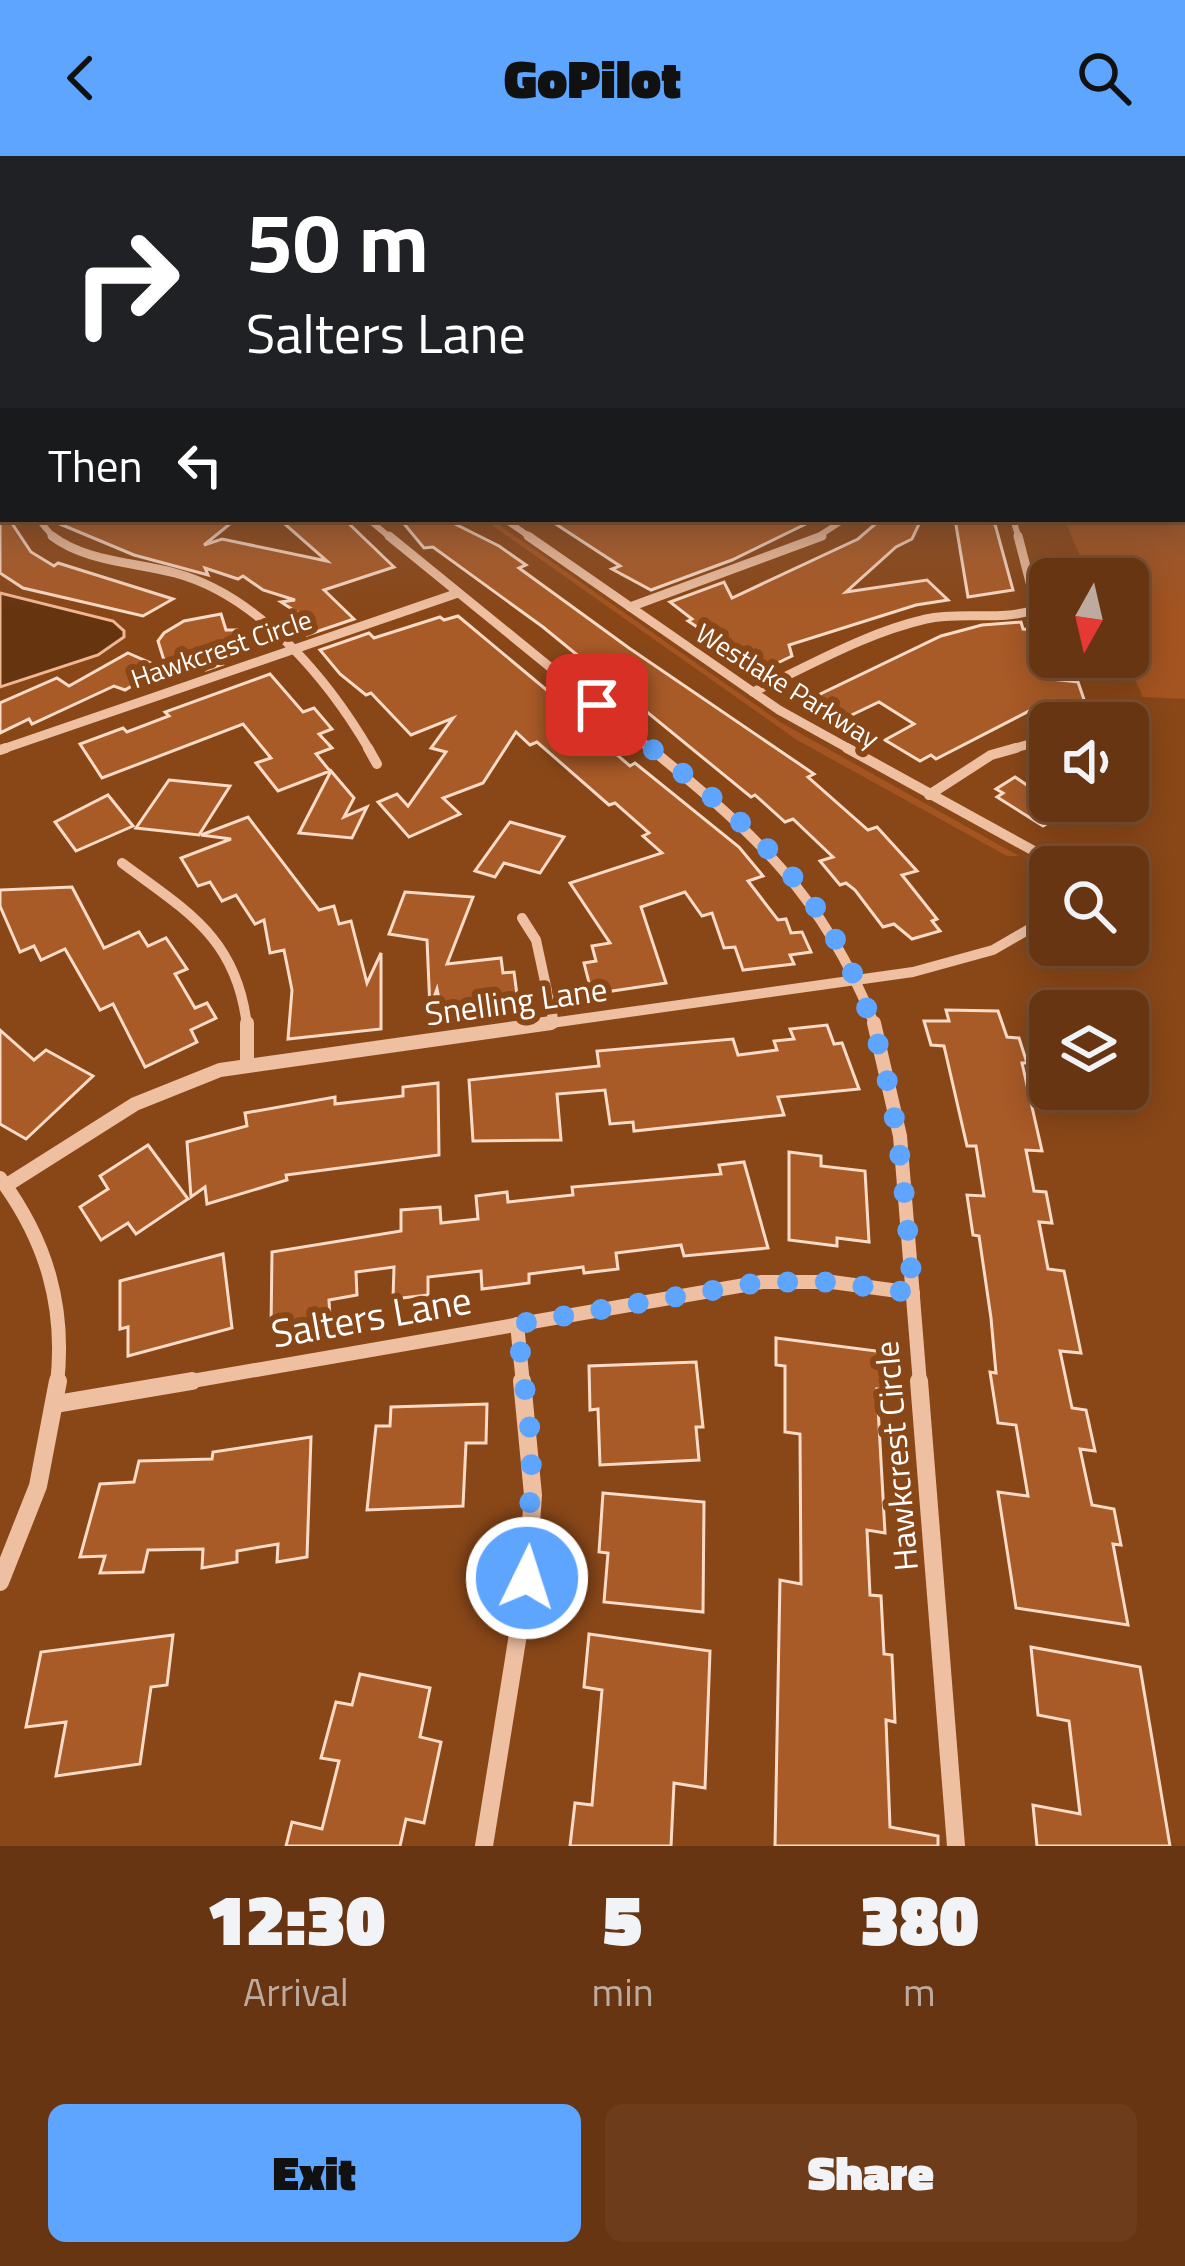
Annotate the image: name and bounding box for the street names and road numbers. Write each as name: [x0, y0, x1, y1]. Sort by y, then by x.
street label: Hawkcrest Circle: [125, 598, 317, 698]
street label: Westlake Parkway: [688, 612, 888, 758]
street label: Snelling Lane: [422, 963, 610, 1039]
street label: Salters Lane: [266, 1269, 476, 1363]
street label: Hawkcrest Circle: [861, 1339, 931, 1573]

